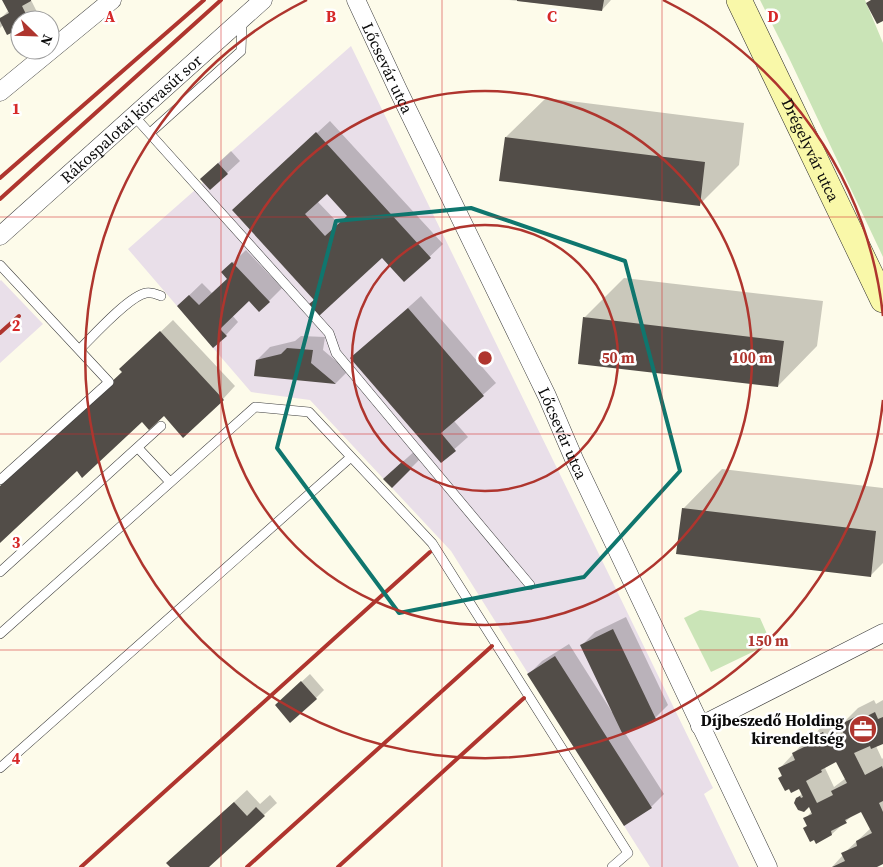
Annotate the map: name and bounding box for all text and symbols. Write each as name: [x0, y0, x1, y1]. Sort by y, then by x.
text: A: [105, 5, 116, 27]
text: B: [326, 5, 337, 27]
text: C: [547, 5, 557, 27]
text: D: [767, 5, 779, 27]
north arrow: [10, 10, 60, 60]
street label: Lőcsevár utca: [357, 19, 419, 118]
text: N: [36, 31, 58, 49]
street label: Rákospalotai körvasút sor: [55, 49, 207, 188]
street label: Drégelyvár utca: [777, 94, 845, 206]
text: 1: [12, 97, 20, 119]
text: 2: [12, 314, 21, 336]
text: 50 m: [601, 347, 635, 368]
text: 100 m: [731, 347, 773, 368]
centre of rings: [476, 349, 494, 367]
street label: Lőcsevár utca: [533, 383, 593, 483]
text: 3: [12, 531, 21, 553]
text: 150 m: [747, 630, 789, 651]
place label: Díjbeszedő Holding kirendeltség: [701, 709, 844, 749]
office icon: Díjbeszedő Holding kirendeltség: [848, 714, 878, 744]
text: 4: [12, 747, 21, 769]

